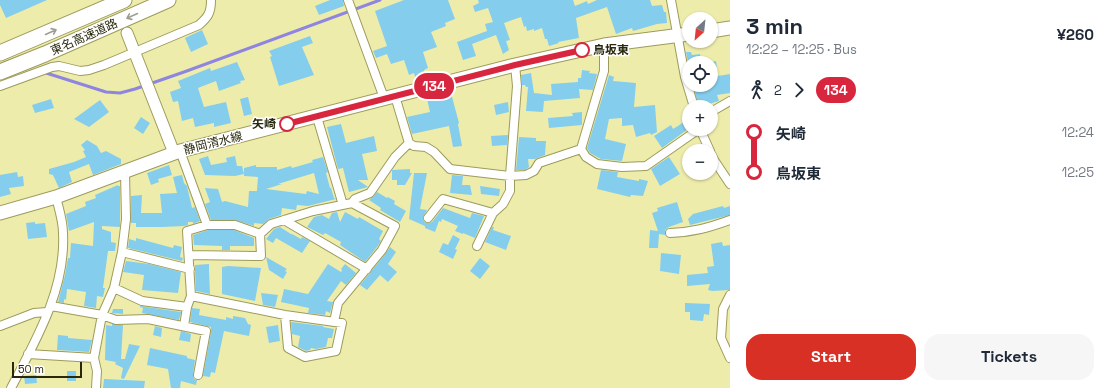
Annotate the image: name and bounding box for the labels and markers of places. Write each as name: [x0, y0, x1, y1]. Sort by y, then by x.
marker: 鳥坂東: [574, 42, 590, 58]
place label: 鳥坂東: [593, 42, 629, 58]
place label: 矢崎: [252, 116, 276, 132]
marker: 矢崎: [279, 116, 295, 132]

